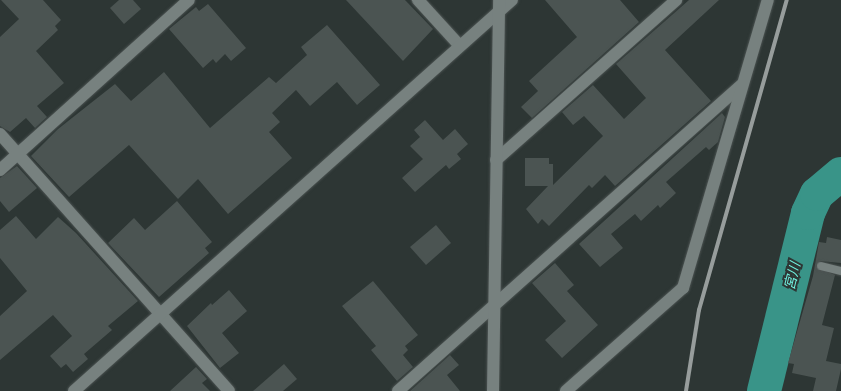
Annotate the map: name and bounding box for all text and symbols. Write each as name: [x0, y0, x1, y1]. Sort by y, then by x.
water label: 宮川: [780, 260, 804, 292]

